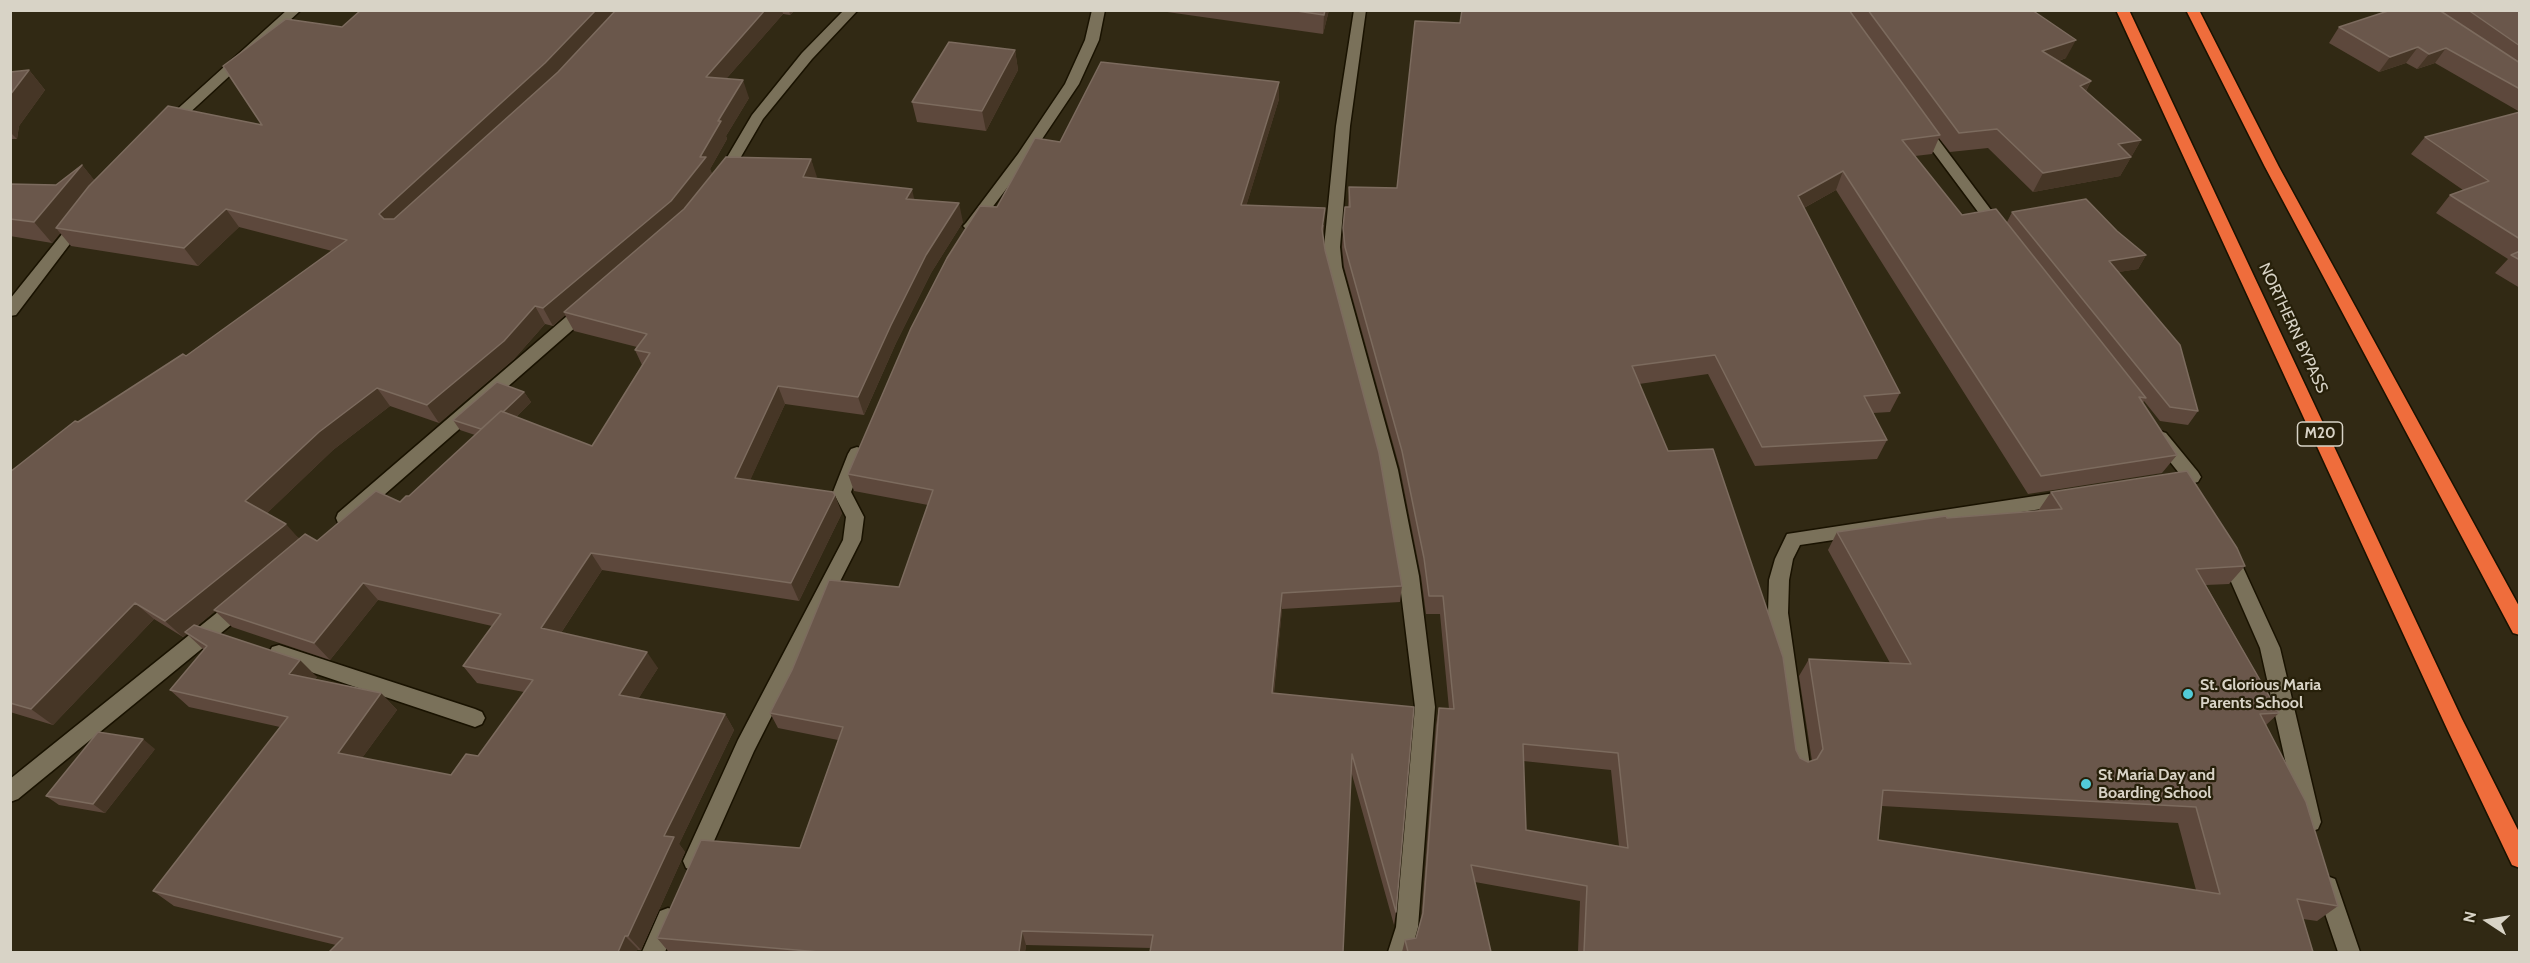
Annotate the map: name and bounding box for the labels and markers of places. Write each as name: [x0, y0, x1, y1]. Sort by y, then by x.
place label: St. Glorious Maria Parents School: [2200, 675, 2321, 713]
marker: St. Glorious Maria Parents School: [2181, 687, 2195, 701]
place label: St Maria Day and Boarding School: [2098, 765, 2215, 803]
marker: St Maria Day and Boarding School: [2079, 777, 2093, 791]

